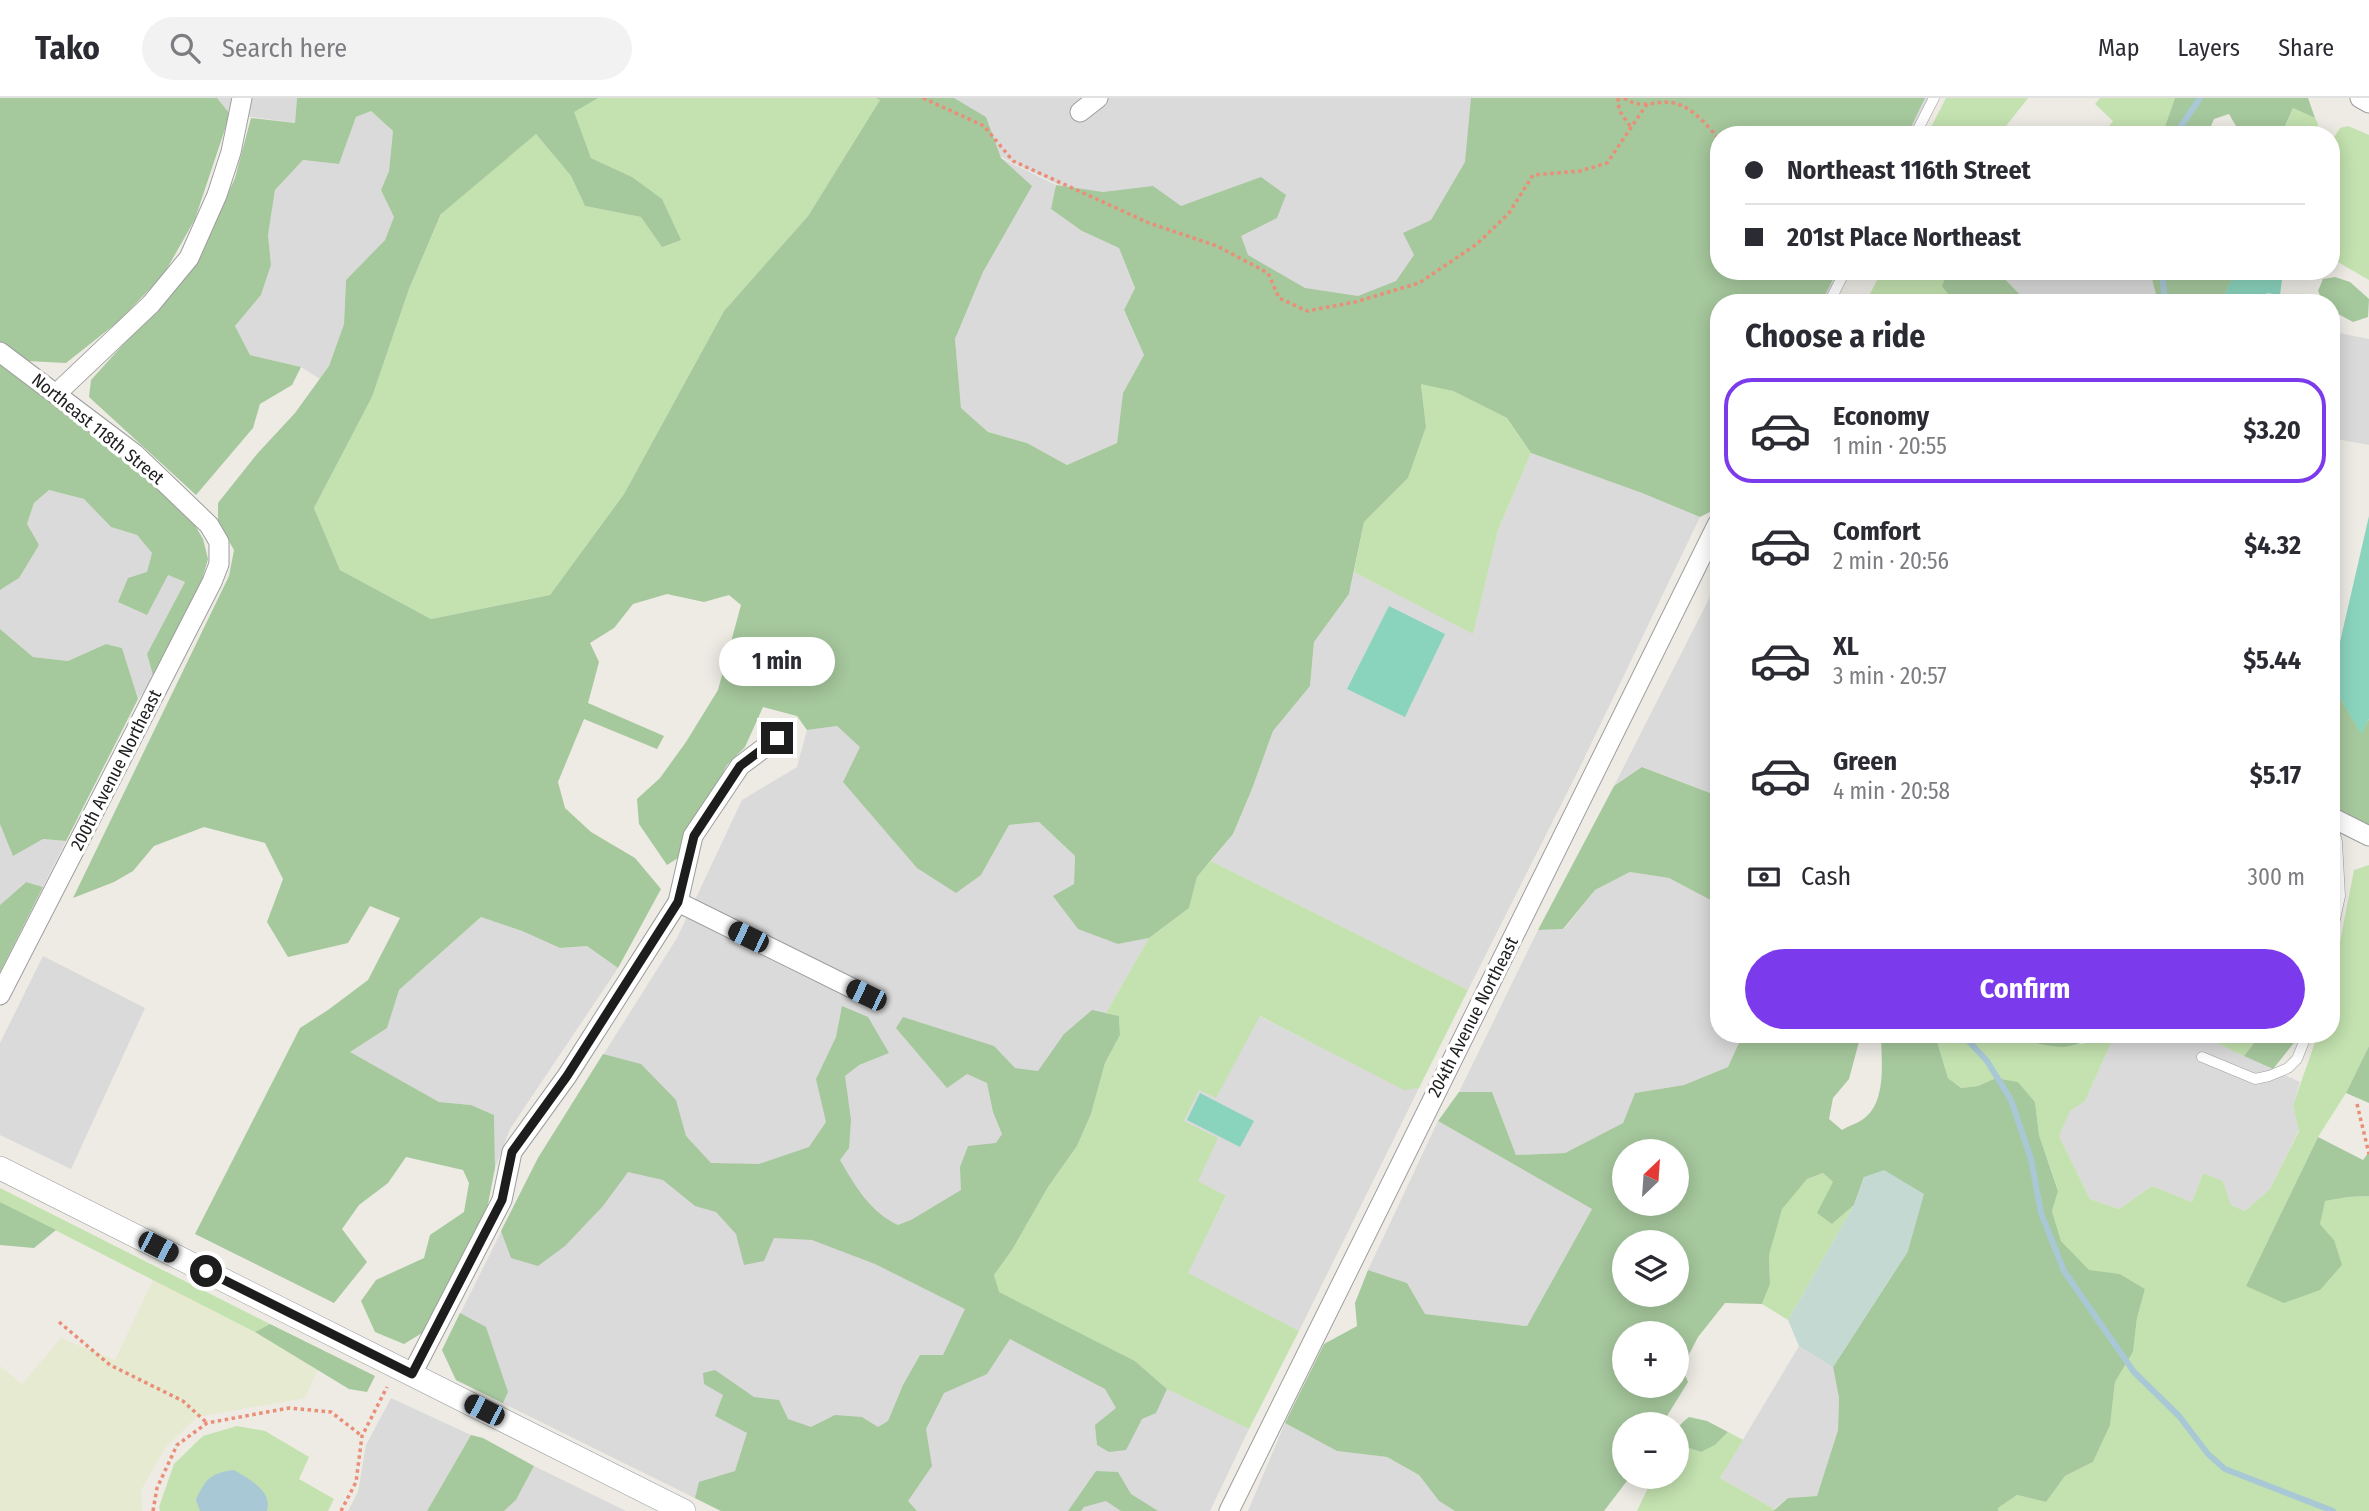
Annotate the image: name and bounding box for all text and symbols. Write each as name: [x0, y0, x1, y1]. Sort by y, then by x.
search box: [142, 17, 632, 80]
text: Tako: [35, 28, 100, 68]
icon: search: [166, 29, 204, 67]
text: Search here: [222, 33, 347, 64]
text: Map: [2098, 34, 2140, 62]
text: Layers: [2178, 34, 2240, 62]
text: Share: [2278, 34, 2334, 62]
text: Northeast 116th Street: [1787, 155, 2031, 186]
text: 201st Place Northeast: [1787, 222, 2021, 253]
text: Choose a ride: [1745, 317, 1926, 355]
street label: Northeast 118th Street: [27, 369, 169, 489]
icon: car: [1749, 399, 1812, 462]
text: Economy: [1833, 401, 1929, 432]
text: $3.20: [2244, 415, 2301, 446]
text: 1 min · 20:55: [1833, 432, 1947, 460]
icon: car: [1749, 514, 1812, 577]
text: Comfort: [1833, 516, 1921, 547]
text: $4.32: [2244, 530, 2301, 561]
text: 2 min · 20:56: [1833, 547, 1949, 575]
icon: car: [1749, 629, 1812, 692]
text: XL: [1833, 631, 1859, 662]
callout: 1 min: [719, 636, 835, 686]
text: $5.44: [2243, 645, 2301, 676]
text: 1 min: [752, 647, 802, 675]
text: 3 min · 20:57: [1833, 662, 1947, 690]
street label: 200th Avenue Northeast: [66, 686, 166, 854]
route end: [761, 722, 793, 754]
icon: car: [1749, 744, 1812, 807]
text: Green: [1833, 746, 1897, 777]
text: $5.17: [2250, 760, 2301, 791]
text: 4 min · 20:58: [1833, 777, 1950, 805]
icon: cash: [1745, 858, 1783, 896]
text: Cash: [1801, 861, 1851, 892]
text: 300 m: [2248, 863, 2305, 891]
car: [725, 918, 772, 956]
street label: 204th Avenue Northeast: [1423, 933, 1523, 1101]
button: Confirm: [1745, 949, 2305, 1029]
car: [843, 976, 890, 1014]
north arrow: [1612, 1139, 1689, 1216]
map controls: [1612, 1139, 1689, 1489]
car: [135, 1228, 182, 1266]
button: layers: [1612, 1230, 1689, 1307]
route start: [190, 1255, 222, 1287]
button: +: [1612, 1321, 1689, 1398]
car: [461, 1391, 508, 1429]
button: −: [1612, 1412, 1689, 1489]

